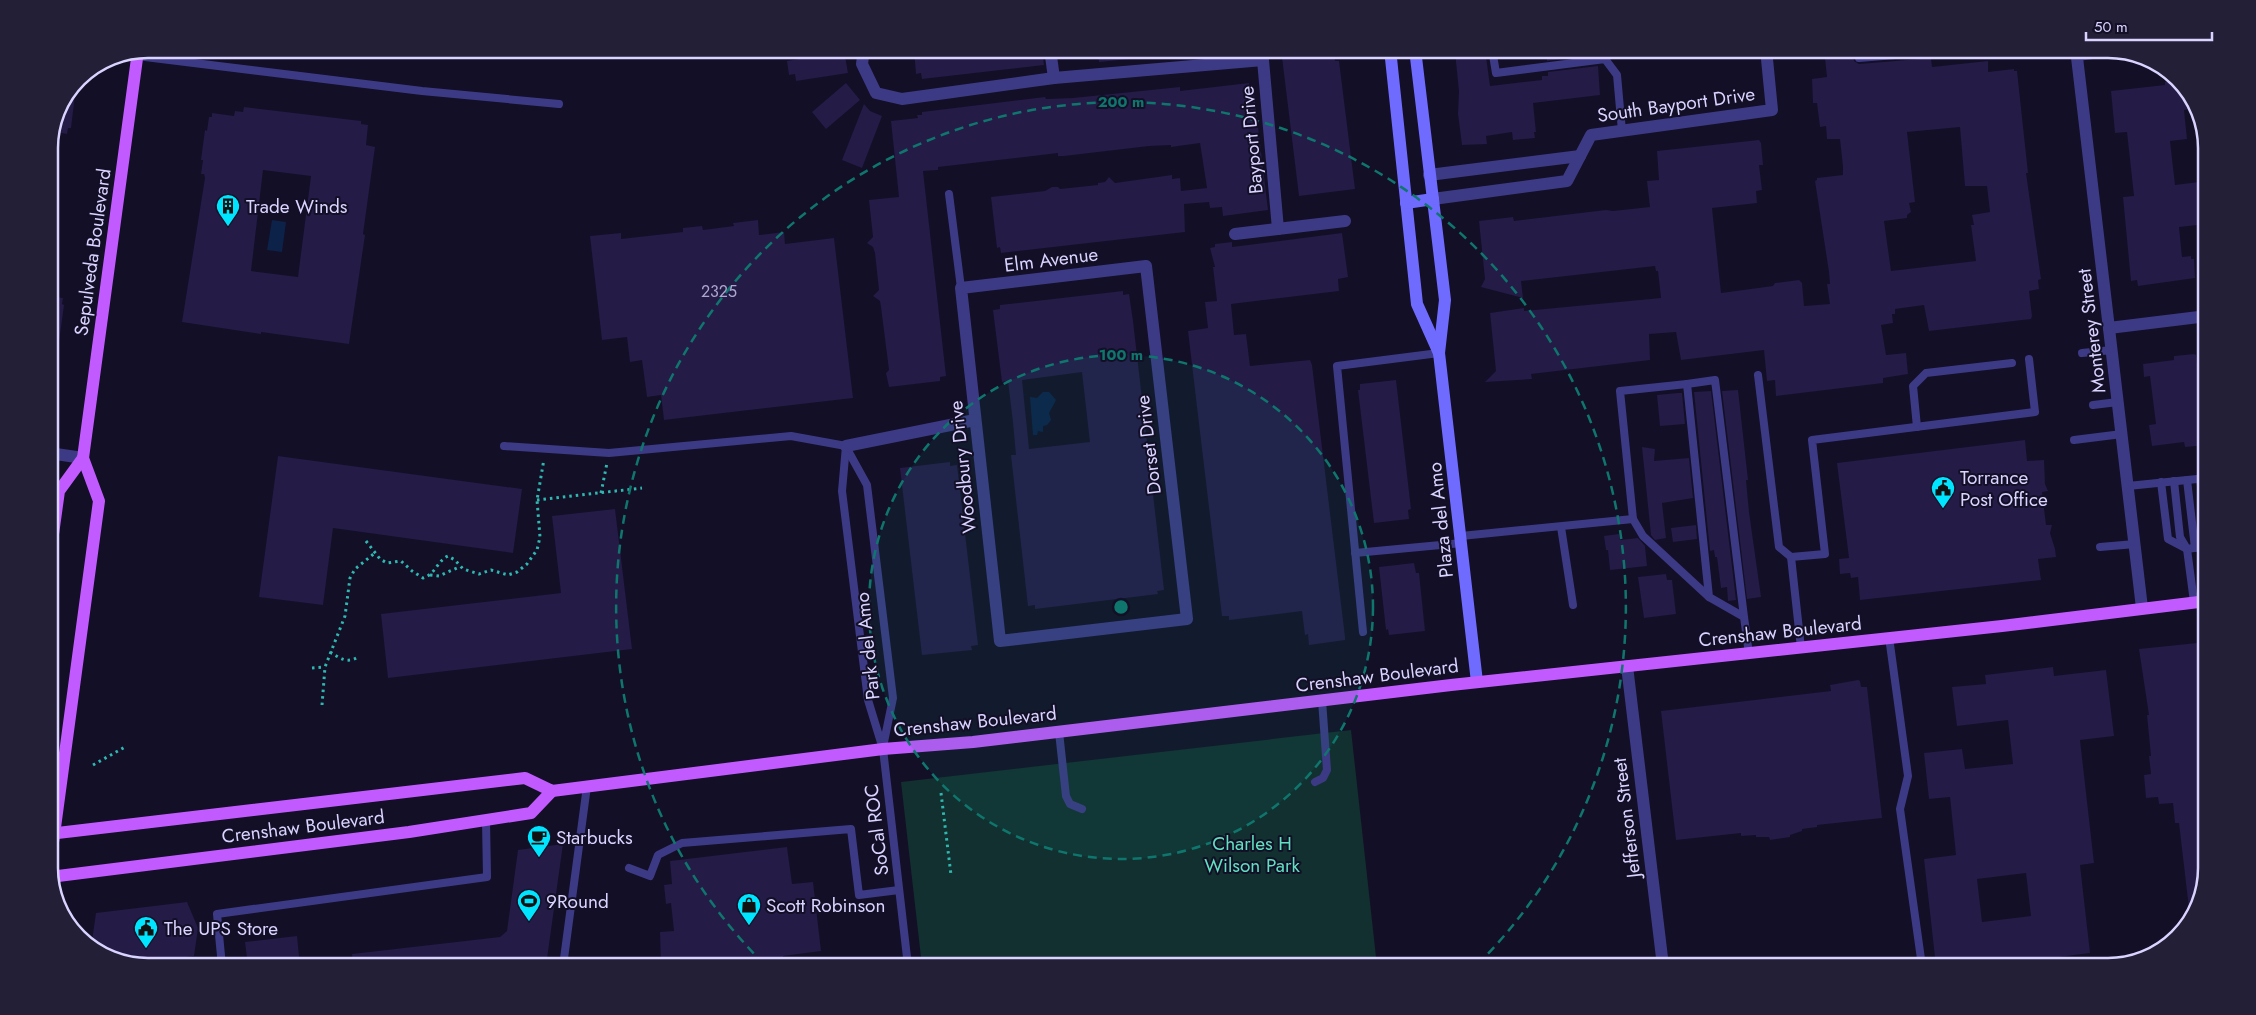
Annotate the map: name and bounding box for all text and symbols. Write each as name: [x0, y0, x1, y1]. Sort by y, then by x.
scale bar: [2086, 10, 2212, 42]
text: 50 m: [2094, 16, 2128, 38]
street label: South Bayport Drive: [1595, 80, 1757, 129]
street label: Bayport Drive: [1233, 85, 1270, 195]
text: 200 m: [1098, 91, 1144, 113]
street label: Sepulveda Boulevard: [67, 167, 118, 337]
building icon: Trade Winds: [215, 193, 241, 227]
place label: Trade Winds: [246, 193, 348, 220]
street label: Elm Avenue: [1003, 240, 1100, 279]
street label: Monterey Street: [2070, 267, 2113, 395]
house number: 2325: [701, 280, 737, 303]
text: 100 m: [1099, 344, 1143, 366]
street label: Dorset Drive: [1129, 394, 1168, 496]
street label: Woodbury Drive: [942, 399, 983, 535]
street label: Plaza del Amo: [1421, 461, 1460, 579]
place label: Torrance Post Office: [1960, 464, 2048, 513]
public building icon: Torrance Post Office: [1930, 475, 1956, 509]
street label: Park del Amo: [848, 591, 887, 701]
centre of rings: [1112, 598, 1130, 616]
street label: Crenshaw Boulevard: [1697, 610, 1863, 653]
street label: Crenshaw Boulevard: [1294, 652, 1460, 699]
street label: Crenshaw Boulevard: [892, 700, 1058, 743]
street label: Jefferson Street: [1606, 756, 1648, 882]
street label: SoCal ROC: [858, 783, 895, 877]
street label: Crenshaw Boulevard: [220, 803, 386, 850]
cafe icon: Starbucks: [526, 824, 552, 858]
place label: Starbucks: [556, 824, 633, 851]
park label: Charles H Wilson Park: [1204, 830, 1300, 879]
sports icon: 9Round: [516, 888, 542, 922]
place label: 9Round: [546, 888, 609, 915]
shop icon: Scott Robinson: [736, 892, 762, 926]
place label: Scott Robinson: [766, 892, 885, 919]
public building icon: The UPS Store: [133, 915, 159, 949]
place label: The UPS Store: [164, 915, 278, 942]

